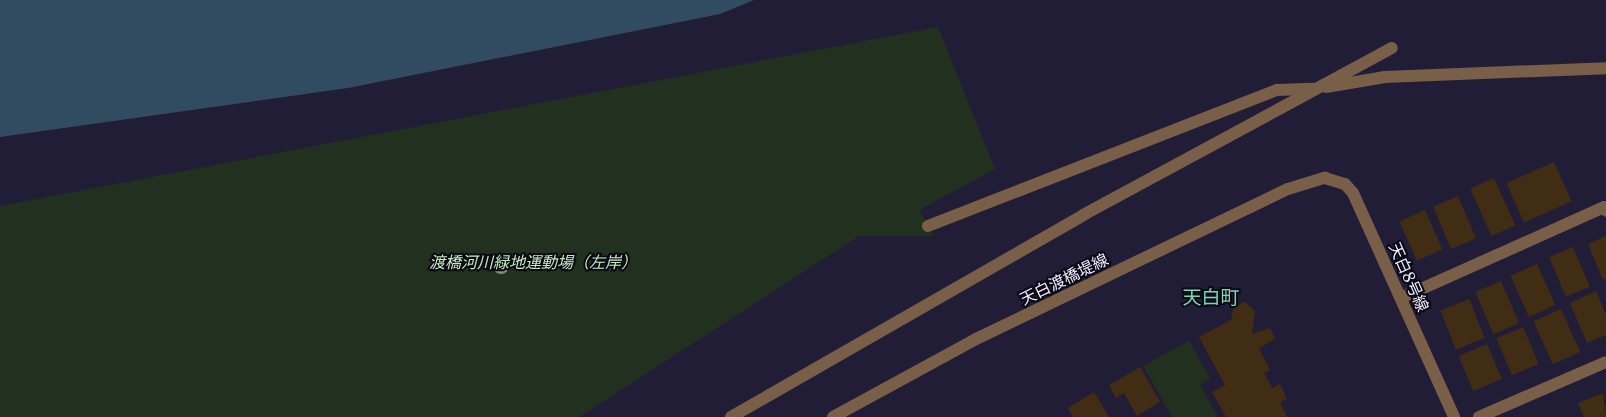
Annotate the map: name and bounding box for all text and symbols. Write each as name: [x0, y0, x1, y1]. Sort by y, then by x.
street label: 天白8号線: [1385, 240, 1433, 314]
street label: 天白渡橋堤線: [1017, 249, 1111, 309]
park label: 渡橋河川緑地運動場（左岸）: [429, 252, 637, 272]
district label: 天白町: [1183, 287, 1239, 309]

